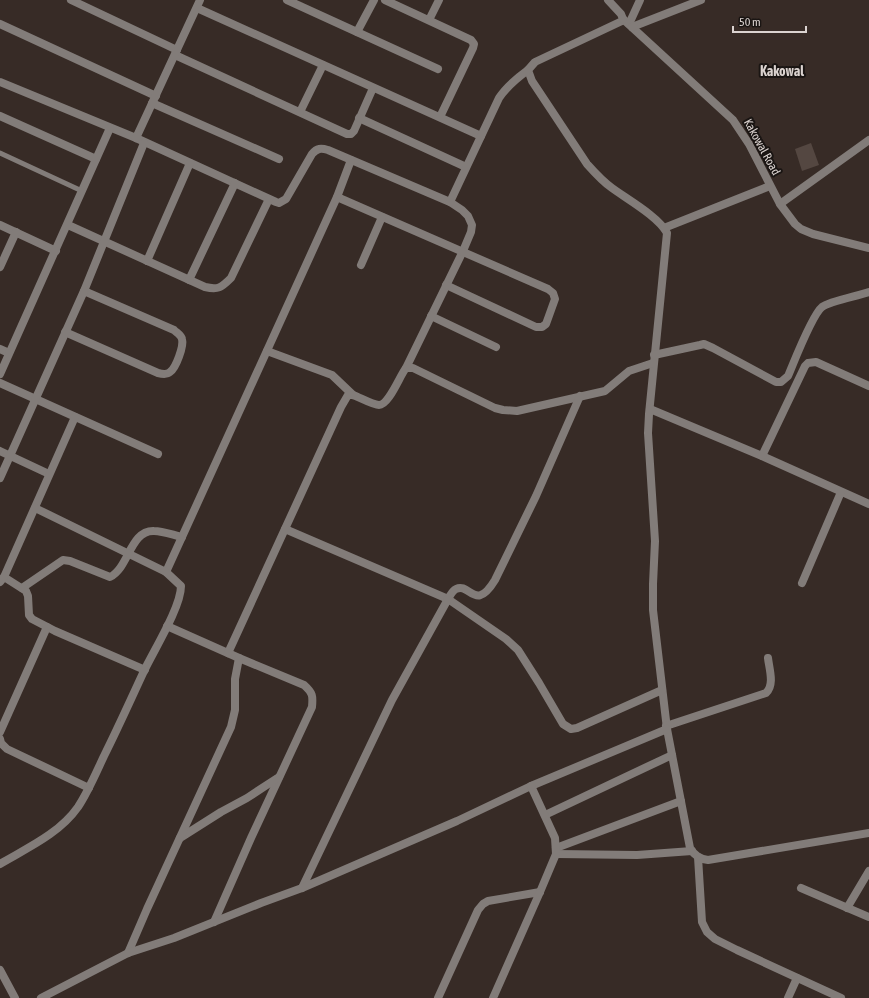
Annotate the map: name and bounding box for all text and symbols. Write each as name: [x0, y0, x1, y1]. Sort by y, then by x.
scale bar: [733, 8, 806, 34]
text: 50 m: [739, 15, 761, 29]
district label: Kakowal: [760, 63, 804, 79]
street label: Kakowal Road: [741, 116, 783, 178]

